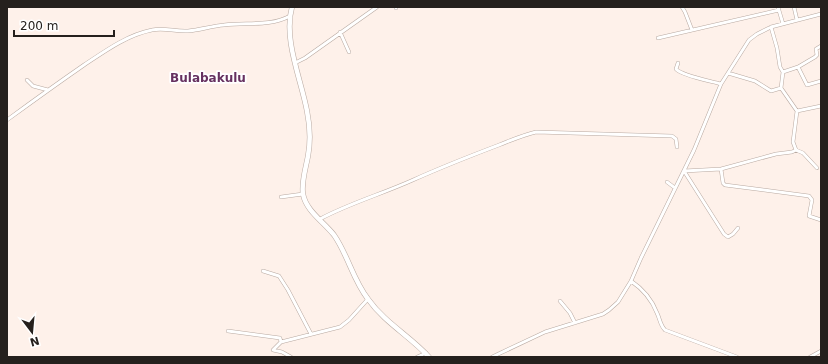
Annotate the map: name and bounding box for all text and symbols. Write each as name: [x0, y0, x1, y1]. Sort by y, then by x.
scale bar: [14, 12, 114, 38]
text: 200 m: [20, 19, 58, 33]
district label: Bulabakulu: [170, 71, 246, 85]
north arrow: [12, 312, 52, 352]
text: N: [28, 334, 41, 349]

